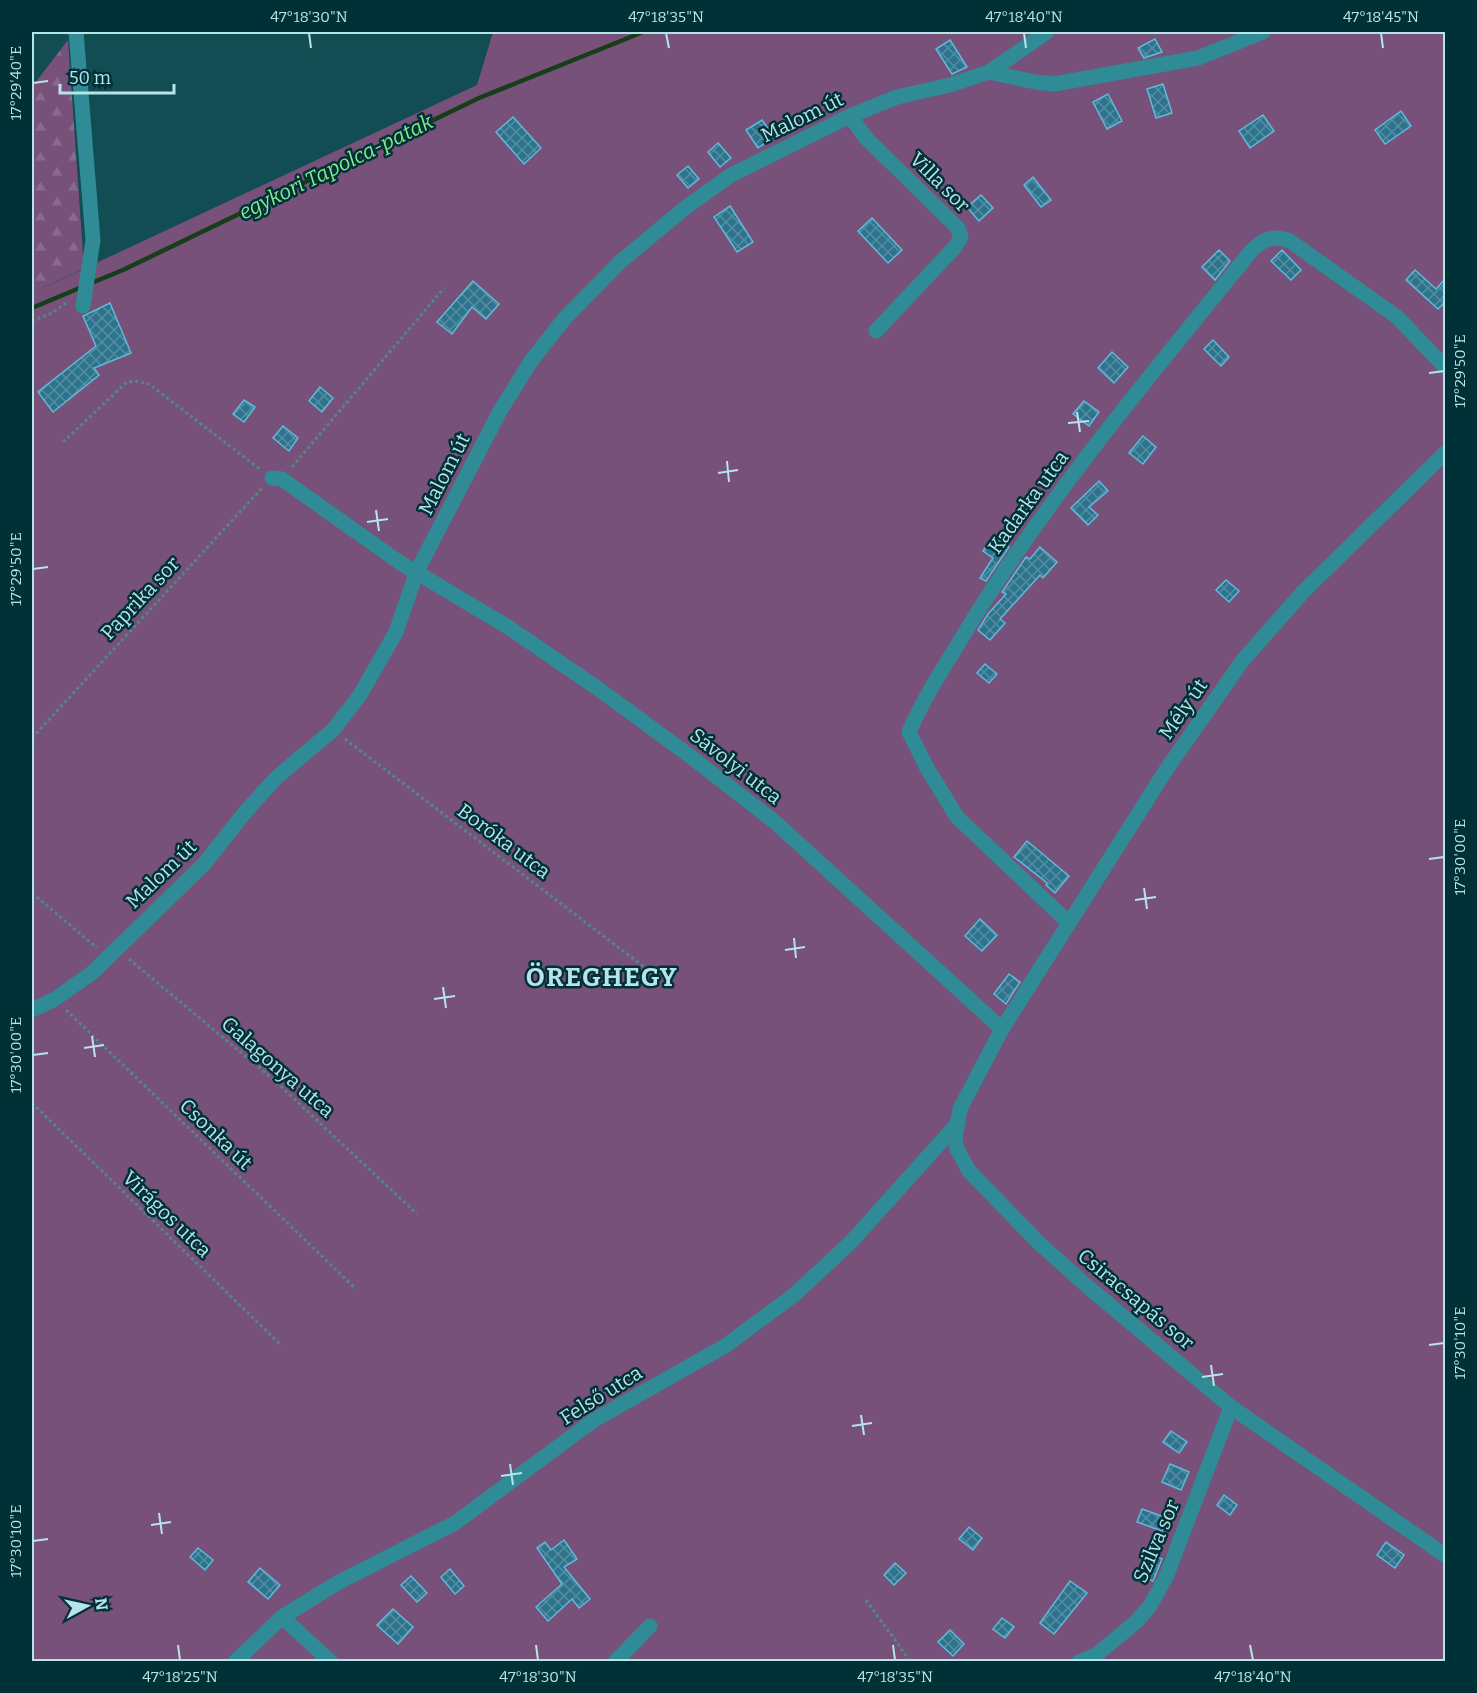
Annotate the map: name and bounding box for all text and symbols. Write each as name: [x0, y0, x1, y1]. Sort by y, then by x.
text: 47°18'30"N: [270, 8, 348, 26]
text: 47°18'35"N: [628, 8, 704, 26]
text: 47°18'40"N: [985, 8, 1063, 26]
text: 47°18'45"N: [1343, 8, 1419, 26]
text: 17°29'40"E: [7, 46, 25, 120]
scale bar: [60, 57, 174, 95]
text: 50 m: [69, 67, 111, 89]
street label: Malom út: [757, 87, 847, 147]
water label: egykori Tapolca-patak: [235, 108, 438, 225]
street label: Villa sor: [905, 147, 975, 217]
text: 17°29'50"E: [1451, 334, 1469, 408]
street label: Malom út: [413, 429, 475, 519]
street label: Kadarka utca: [983, 446, 1073, 558]
text: 17°29'50"E: [7, 532, 25, 606]
street label: Paprika sor: [96, 552, 184, 644]
street label: Mély út: [1154, 674, 1212, 744]
street label: Sávolyi utca: [685, 723, 787, 809]
street label: Boróka utca: [453, 798, 555, 884]
text: 17°30'00"E: [1451, 819, 1469, 895]
street label: Malom út: [121, 835, 201, 913]
district label: ÖREGHEGY: [526, 962, 678, 993]
street label: Galagonya utca: [217, 1011, 339, 1123]
text: 17°30'00"E: [7, 1017, 25, 1093]
street label: Csonka út: [175, 1094, 257, 1174]
street label: Virágos utca: [118, 1166, 216, 1262]
street label: Csiracsapás sor: [1073, 1243, 1199, 1355]
text: 17°30'10"E: [1451, 1306, 1469, 1380]
street label: Felső utca: [556, 1360, 647, 1430]
street label: Szilva sor: [1128, 1496, 1184, 1586]
text: 17°30'10"E: [7, 1504, 25, 1578]
north arrow: [57, 1576, 117, 1636]
text: N: [91, 1597, 112, 1611]
text: 47°18'25"N: [142, 1668, 218, 1686]
text: 47°18'30"N: [499, 1668, 577, 1686]
text: 47°18'35"N: [857, 1668, 933, 1686]
text: 47°18'40"N: [1214, 1668, 1292, 1686]

